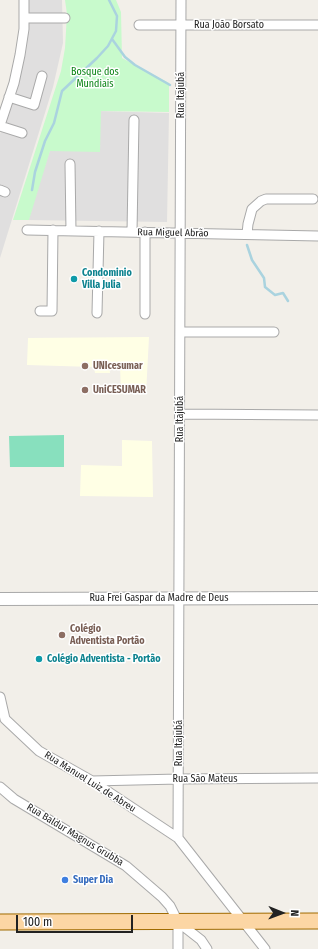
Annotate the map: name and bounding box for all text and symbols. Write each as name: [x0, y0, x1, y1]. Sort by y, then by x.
street label: Rua João Borsato: [194, 19, 264, 31]
park label: Bosque dos Mundiais: [71, 66, 119, 90]
street label: Rua Itajubá: [175, 72, 187, 118]
street label: Rua Miguel Abrão: [137, 226, 209, 240]
place label: Condominio Villa Julia: [82, 267, 132, 290]
marker: Condominio Villa Julia: [69, 274, 79, 284]
place label: UNIcesumar: [93, 360, 143, 372]
marker: UNIcesumar: [80, 361, 90, 371]
place label: UniCESUMAR: [93, 384, 146, 396]
marker: UniCESUMAR: [80, 385, 90, 395]
street label: Rua Itajubá: [174, 396, 186, 442]
street label: Rua Frei Gaspar da Madre de Deus: [89, 592, 229, 604]
place label: Colégio Adventista Portão: [70, 623, 145, 646]
marker: Colégio Adventista Portão: [57, 630, 67, 640]
place label: Colégio Adventista - Portão: [47, 653, 161, 665]
marker: Colégio Adventista - Portão: [34, 654, 44, 664]
street label: Rua Itajubá: [173, 720, 185, 766]
street label: Rua Manuel Luiz de Abreu: [42, 749, 138, 815]
street label: Rua São Mateus: [173, 773, 237, 785]
street label: Rua Baldur Magnus Grubba: [24, 801, 126, 869]
place label: Super Dia: [73, 874, 113, 886]
marker: Super Dia: [60, 875, 70, 885]
north arrow: [262, 893, 302, 933]
scale bar: [18, 907, 135, 933]
text: N: [288, 910, 301, 917]
text: 100 m: [23, 915, 52, 929]

